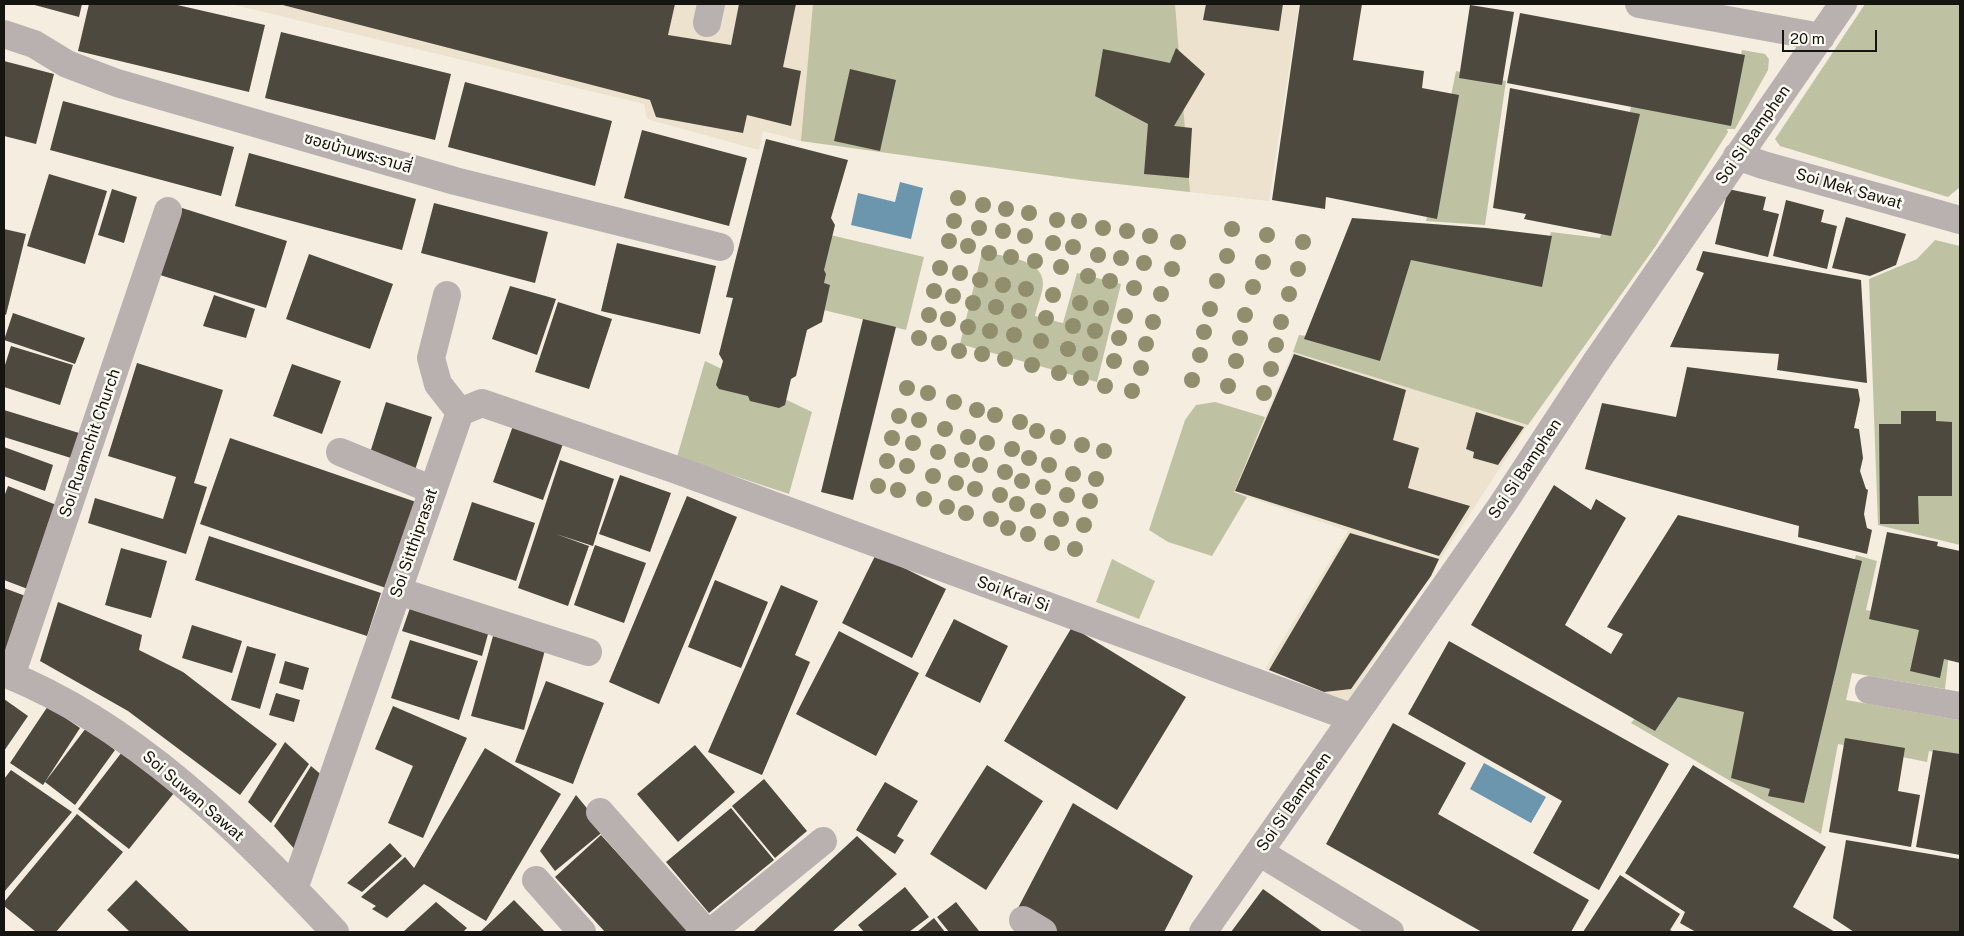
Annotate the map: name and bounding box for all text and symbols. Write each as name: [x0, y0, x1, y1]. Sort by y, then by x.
scale bar: [1784, 20, 1879, 52]
text: 20 m: [1790, 30, 1825, 47]
street label: Soi Si Bamphen: [1712, 82, 1794, 188]
street label: ซอยบ้านพระรามสี่: [302, 128, 414, 178]
street label: Soi Mek Sawat: [1794, 165, 1904, 213]
street label: Soi Ruamchit Church: [56, 366, 124, 520]
street label: Soi Si Bamphen: [1484, 415, 1566, 523]
street label: Soi Sitthiprasat: [386, 486, 442, 600]
street label: Soi Krai Si: [974, 572, 1052, 616]
street label: Soi Suwan Sawat: [138, 747, 248, 845]
street label: Soi Si Bamphen: [1253, 749, 1335, 855]

